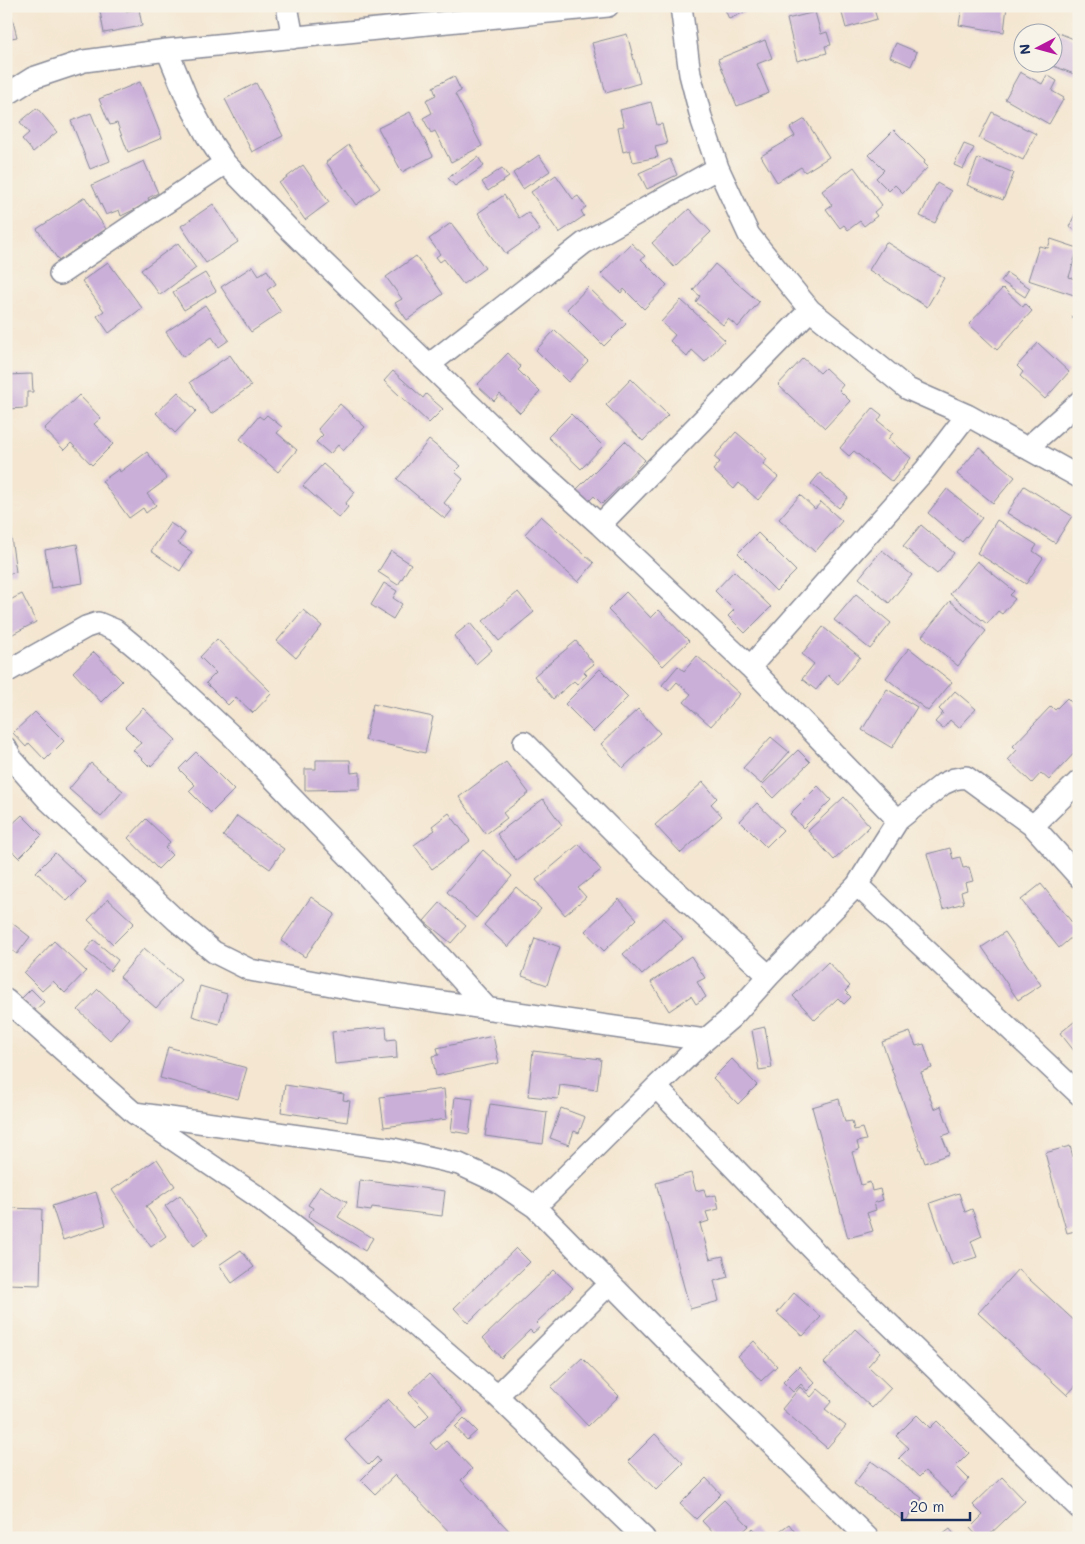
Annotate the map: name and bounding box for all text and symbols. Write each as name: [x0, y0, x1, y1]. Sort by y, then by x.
north arrow: [1012, 22, 1062, 72]
text: N: [1015, 43, 1035, 56]
scale bar: [902, 1489, 970, 1521]
text: 20 m: [910, 1496, 944, 1516]

